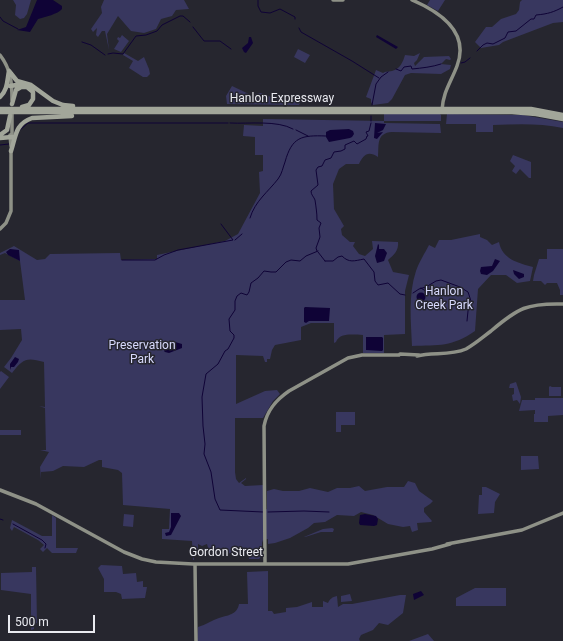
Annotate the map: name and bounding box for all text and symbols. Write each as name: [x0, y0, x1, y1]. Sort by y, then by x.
street label: Hanlon Expressway: [230, 92, 334, 106]
park label: Hanlon Creek Park: [415, 285, 473, 313]
park label: Preservation Park: [108, 339, 176, 367]
street label: Gordon Street: [189, 546, 263, 560]
scale bar: [10, 607, 97, 633]
text: 500 m: [15, 615, 49, 629]

